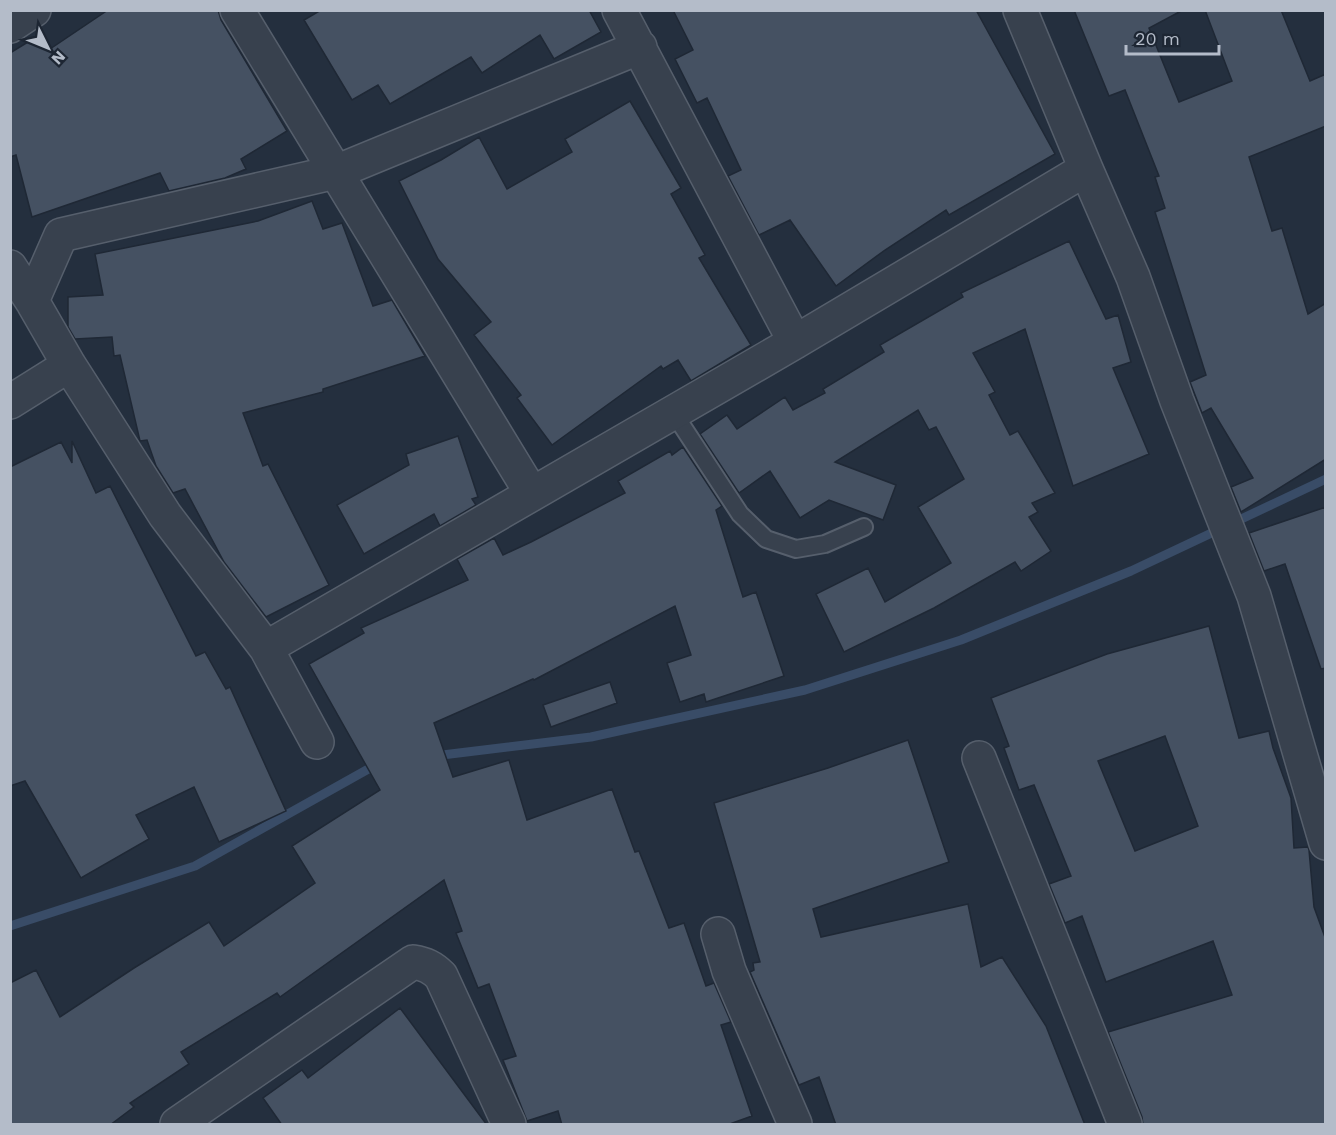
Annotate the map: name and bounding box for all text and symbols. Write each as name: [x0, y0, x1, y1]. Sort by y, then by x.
north arrow: [18, 18, 78, 78]
scale bar: [1126, 18, 1219, 56]
text: 20 m: [1135, 28, 1180, 49]
text: N: [48, 47, 70, 69]

